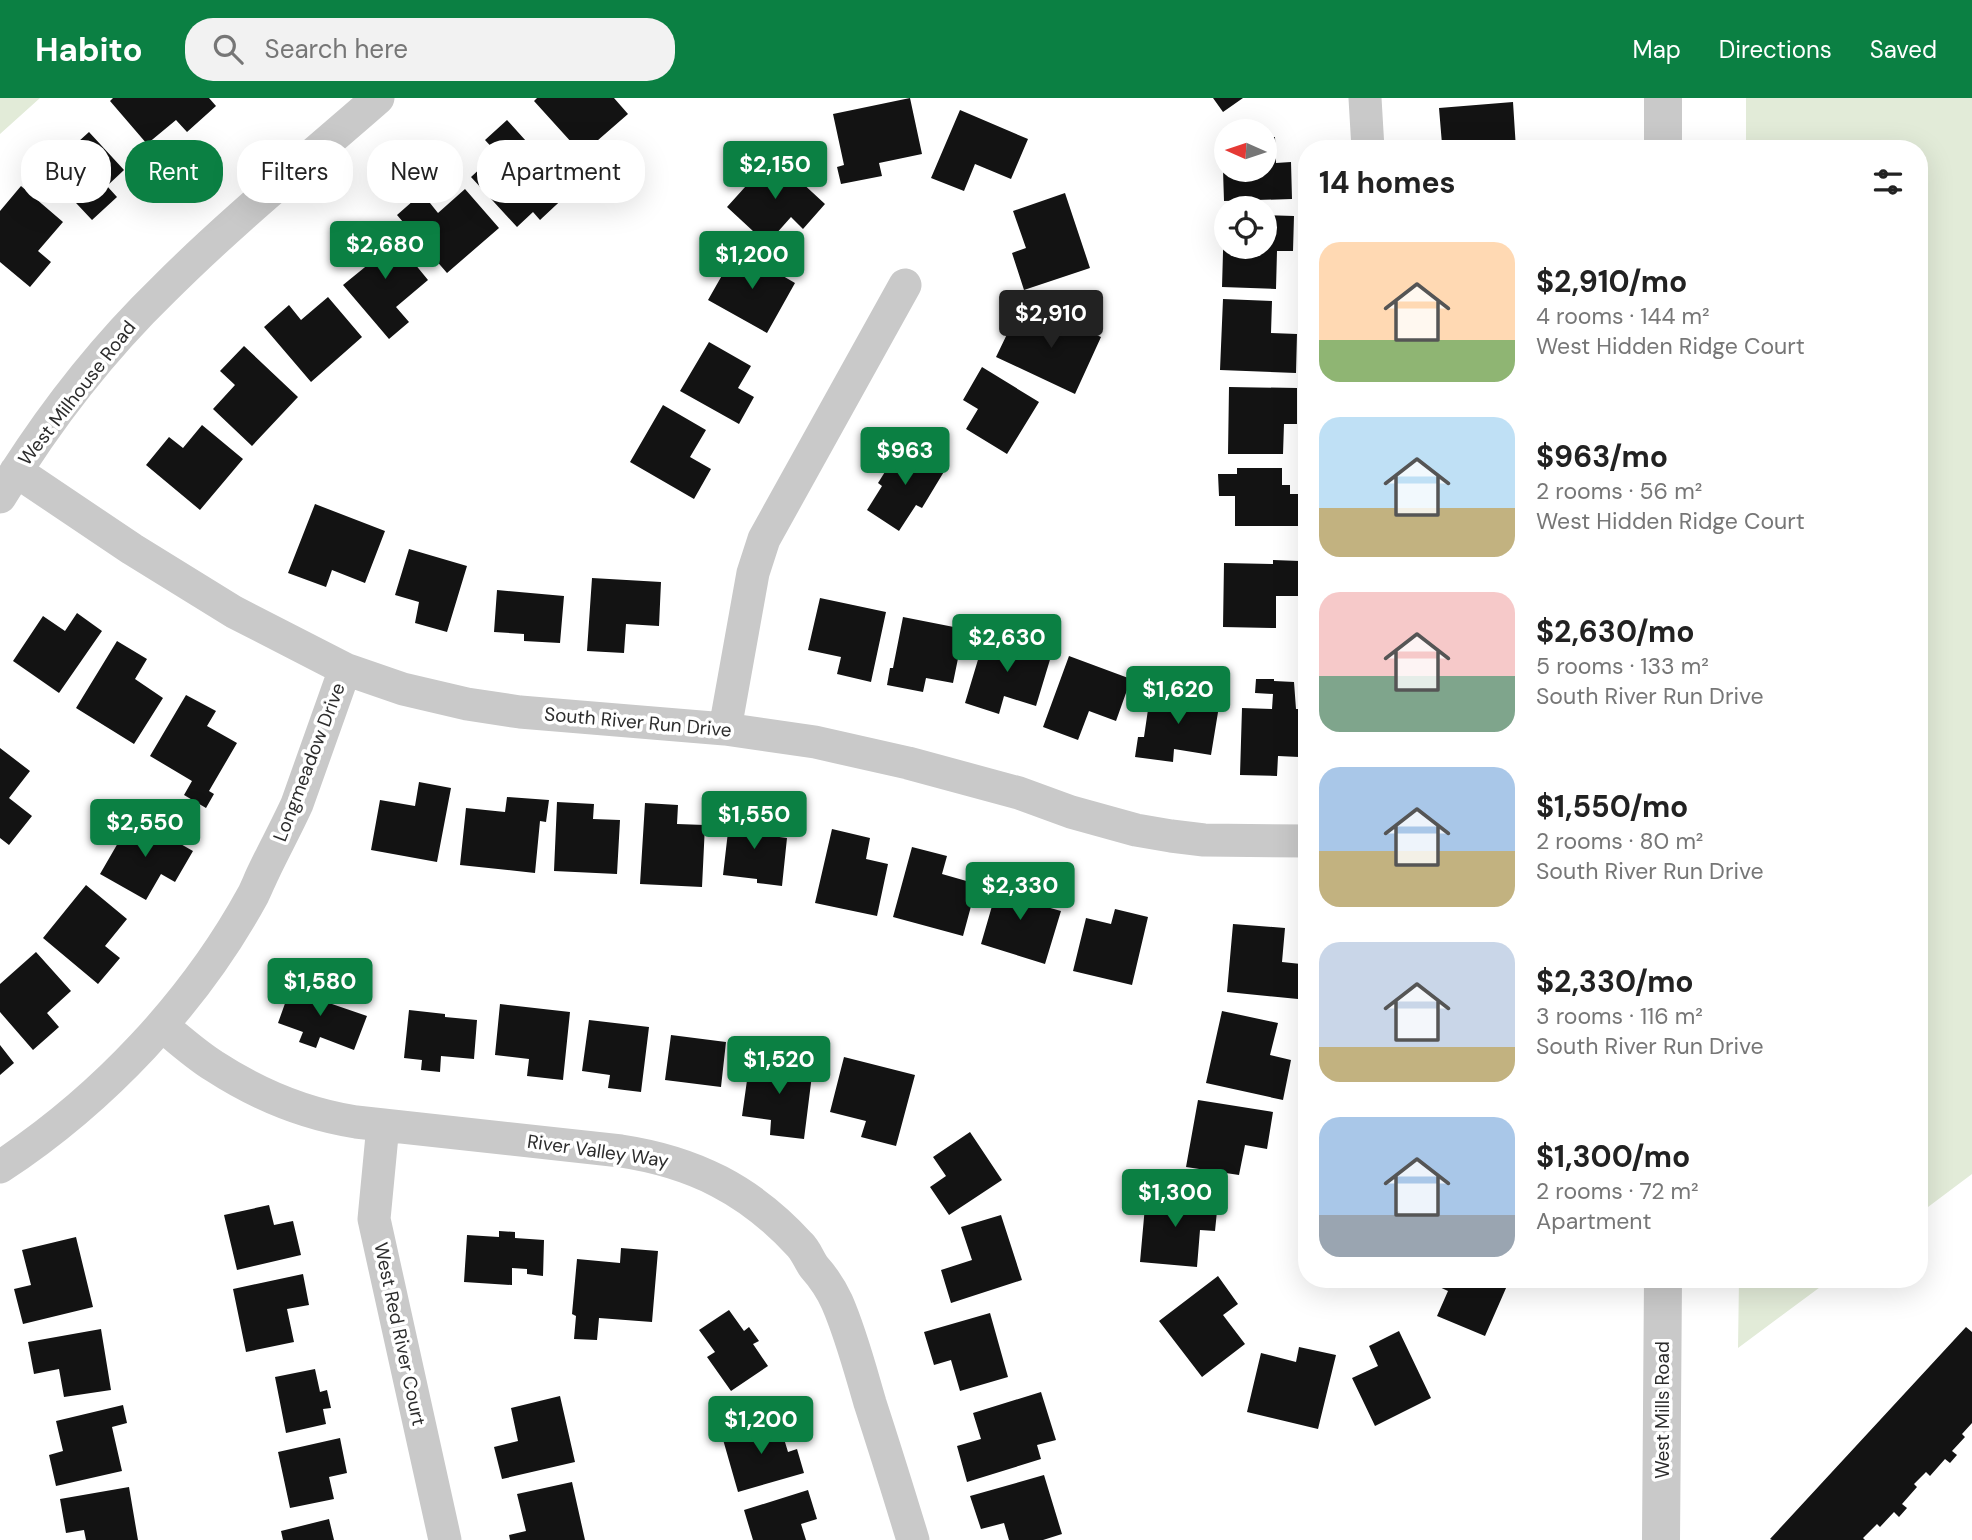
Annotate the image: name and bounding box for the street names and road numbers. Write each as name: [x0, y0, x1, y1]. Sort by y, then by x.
street label: West Milhouse Road: [13, 315, 141, 471]
street label: Longmeadow Drive: [267, 679, 351, 845]
street label: South River Run Drive: [543, 701, 733, 743]
street label: River Valley Way: [526, 1129, 671, 1173]
street label: West Red River Court: [368, 1240, 432, 1428]
street label: West Mills Road: [1650, 1341, 1675, 1479]

